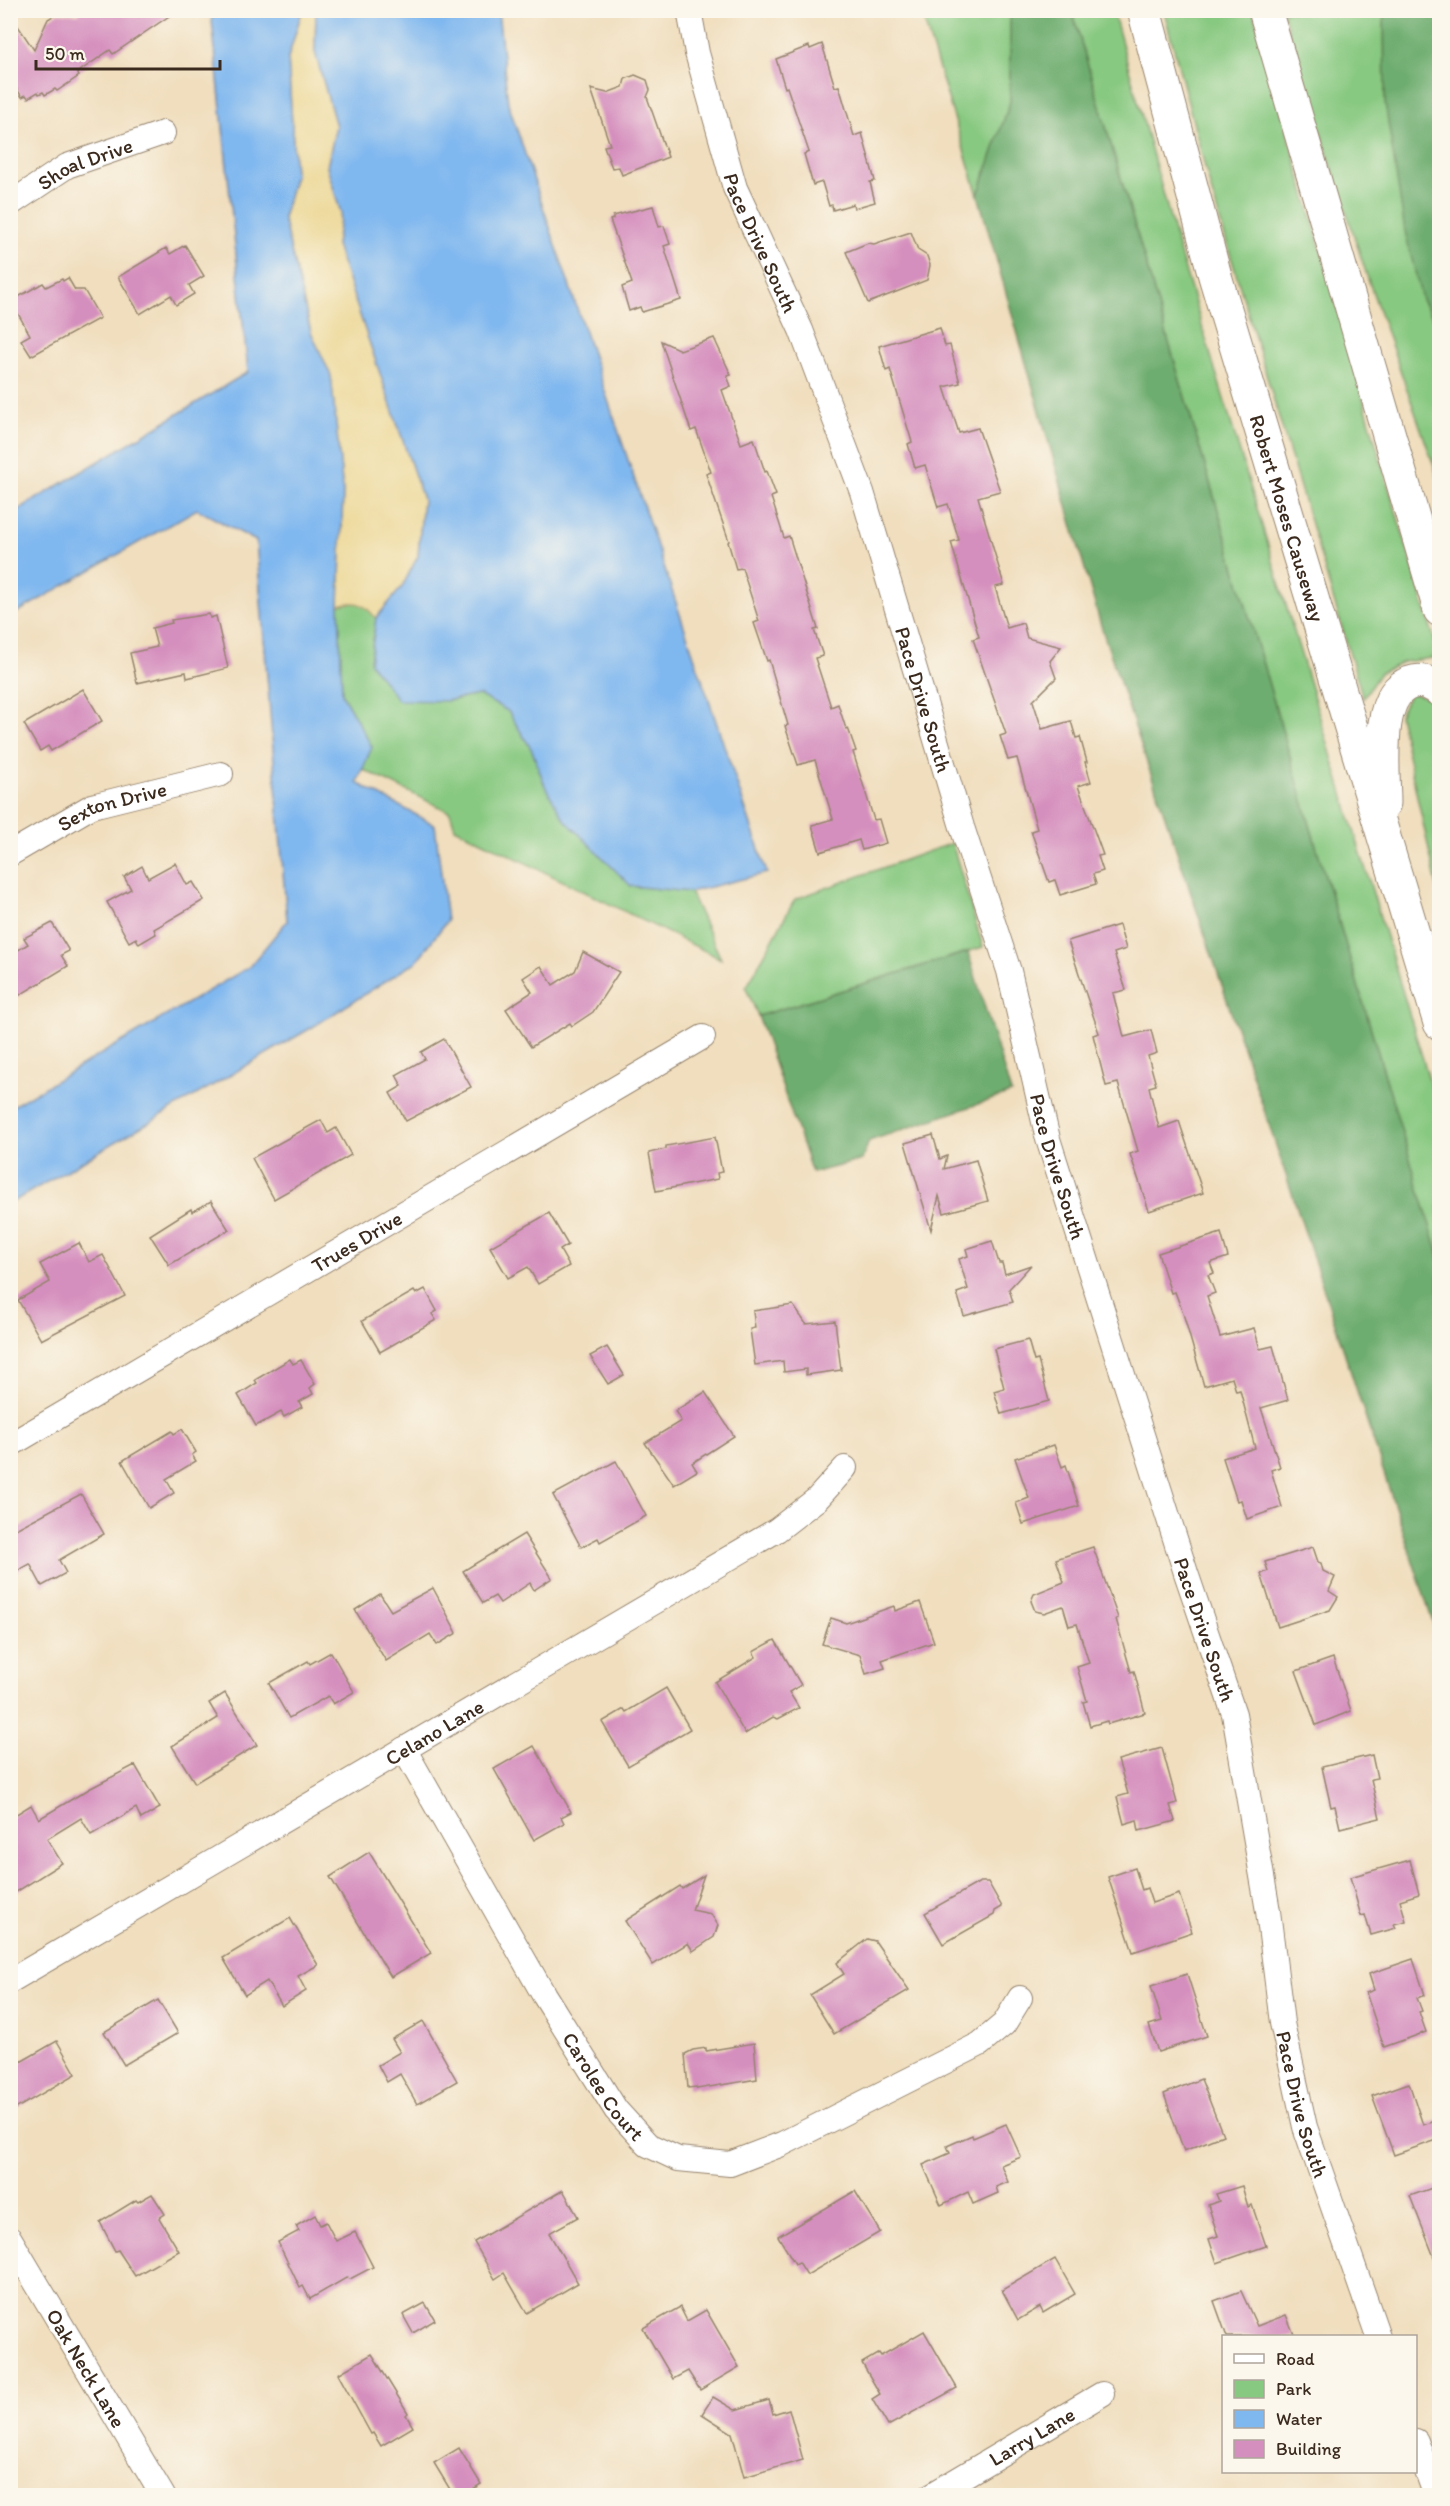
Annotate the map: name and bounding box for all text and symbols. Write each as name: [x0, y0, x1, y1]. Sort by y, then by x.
scale bar: [36, 33, 220, 71]
text: 50 m: [45, 43, 85, 65]
street label: Shoal Drive: [32, 132, 136, 195]
street label: Pace Drive South: [719, 170, 804, 316]
street label: Robert Moses Causeway: [1245, 411, 1331, 625]
street label: Pace Drive South: [890, 623, 957, 775]
street label: Sexton Drive: [53, 775, 169, 836]
street label: Pace Drive South: [1025, 1091, 1092, 1242]
street label: Trues Drive: [307, 1205, 406, 1277]
street label: Pace Drive South: [1169, 1554, 1241, 1705]
street label: Celano Lane: [380, 1693, 488, 1770]
street label: Carolee Court: [558, 2027, 650, 2145]
street label: Pace Drive South: [1272, 2028, 1334, 2181]
street label: Oak Neck Lane: [42, 2304, 132, 2432]
legend: [1222, 2335, 1417, 2473]
text: Road: [1276, 2348, 1315, 2370]
text: Park: [1276, 2378, 1311, 2400]
street label: Larry Lane: [984, 2401, 1079, 2471]
text: Water: [1276, 2408, 1322, 2430]
text: Building: [1276, 2438, 1342, 2460]

